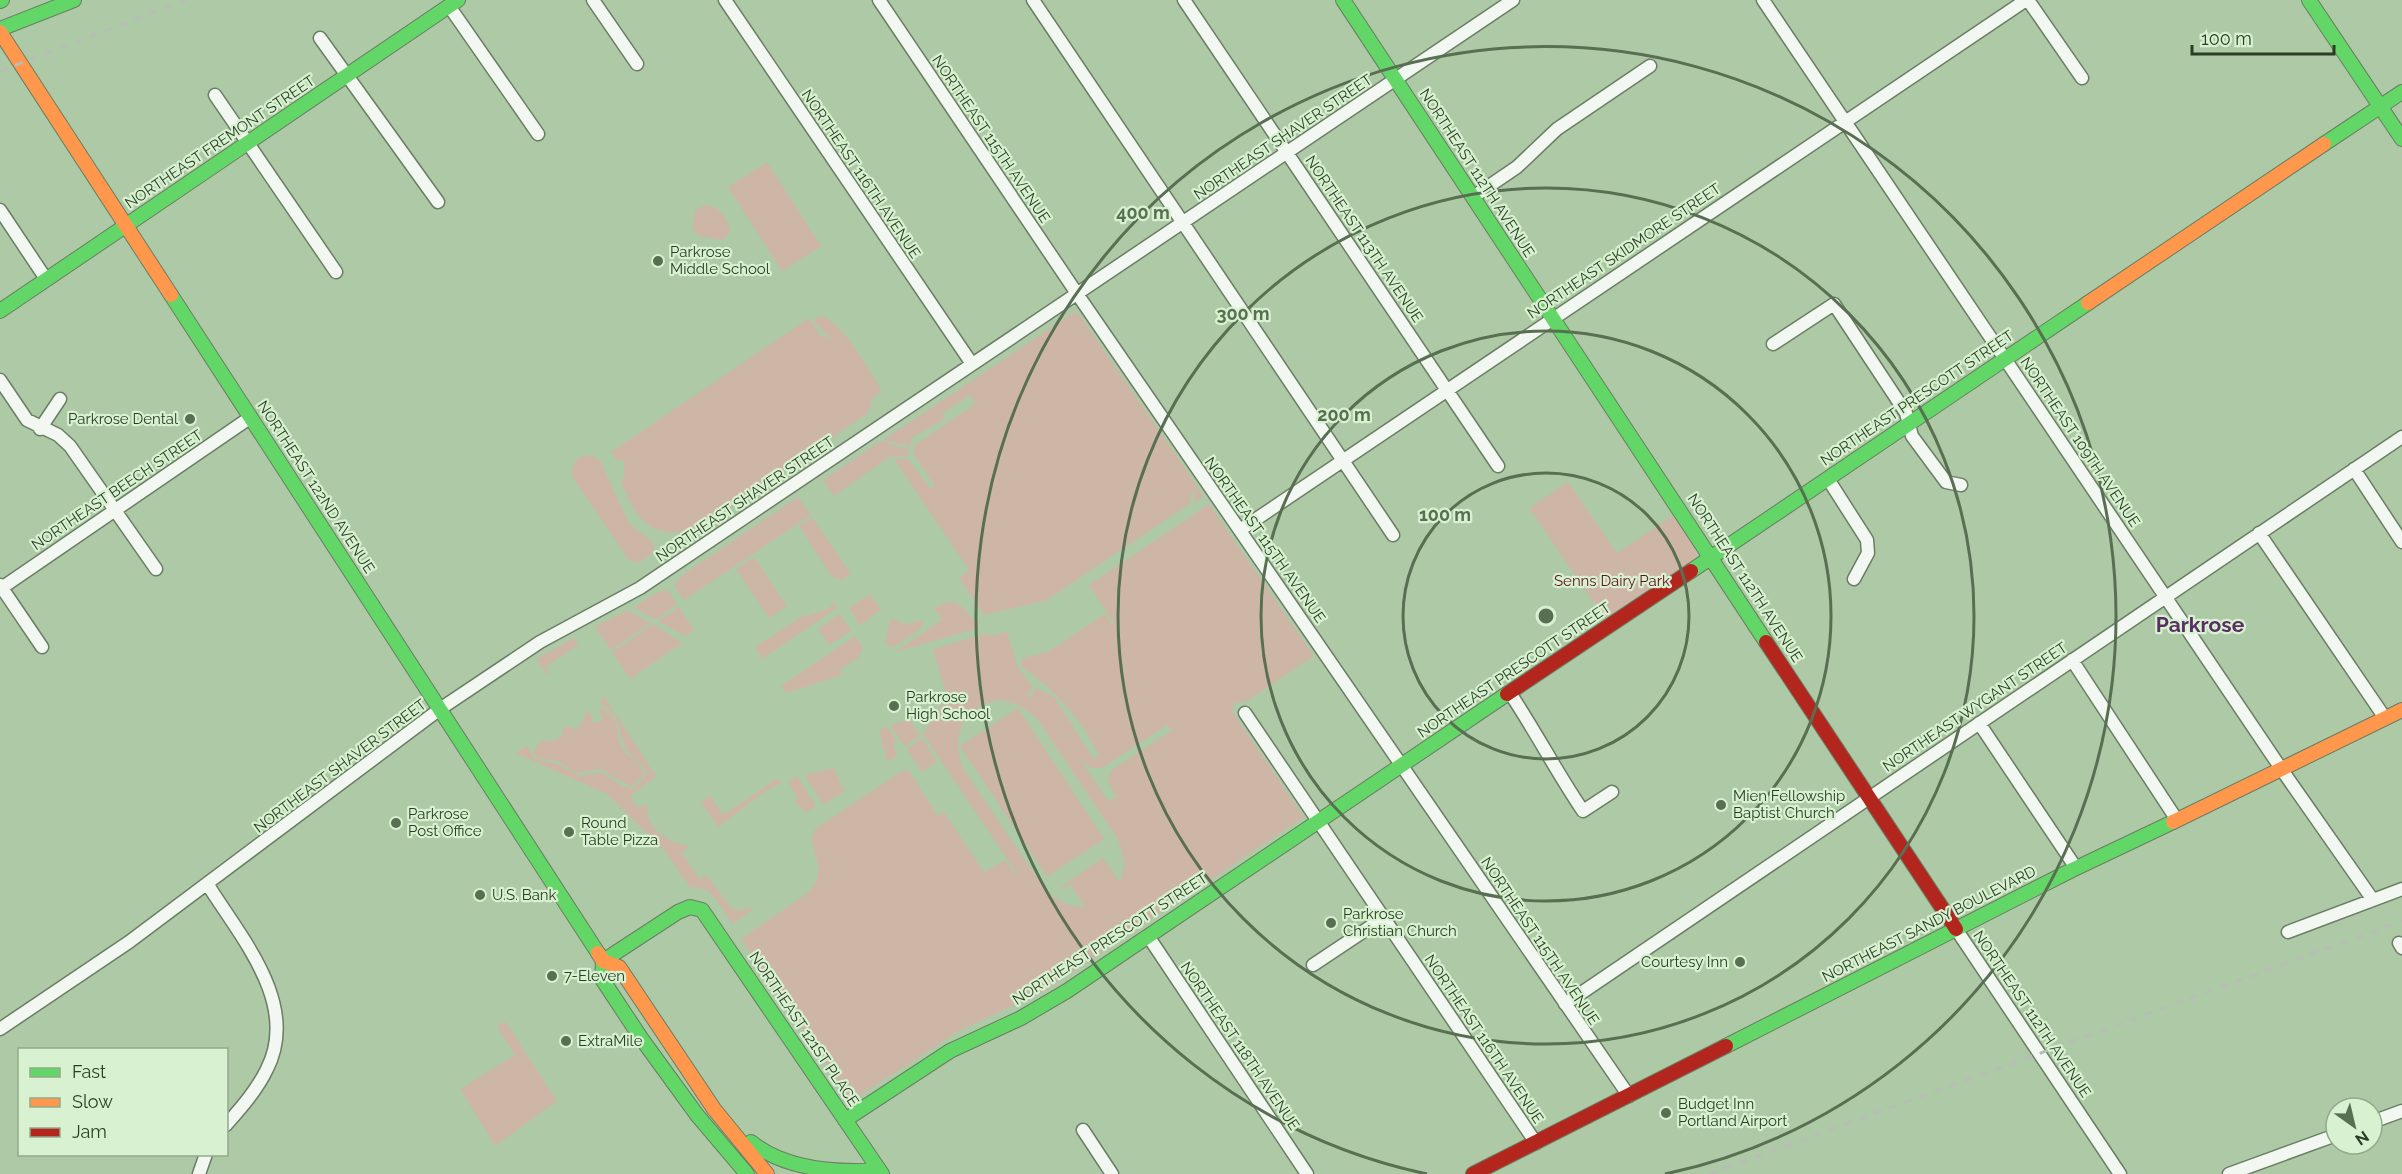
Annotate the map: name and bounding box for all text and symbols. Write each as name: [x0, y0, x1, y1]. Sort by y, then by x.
scale bar: [2192, 18, 2334, 56]
text: 100 m: [2201, 28, 2252, 49]
street label: NORTHEAST 115TH AVENUE: [928, 52, 1054, 226]
street label: NORTHEAST SHAVER STREET: [1190, 70, 1376, 204]
street label: NORTHEAST FREMONT STREET: [122, 72, 318, 212]
street label: NORTHEAST 112TH AVENUE: [1416, 85, 1538, 261]
street label: NORTHEAST 116TH AVENUE: [798, 86, 924, 262]
street label: NORTHEAST 113TH AVENUE: [1301, 152, 1427, 326]
street label: NORTHEAST SKIDMORE STREET: [1524, 179, 1724, 323]
text: 400 m: [1116, 202, 1170, 223]
place label: Parkrose Middle School: [670, 243, 771, 278]
marker: Parkrose Middle School: [651, 254, 665, 268]
text: 300 m: [1216, 303, 1270, 324]
street label: NORTHEAST PRESCOTT STREET: [1817, 327, 2017, 469]
street label: NORTHEAST 109TH AVENUE: [2016, 354, 2144, 530]
street label: NORTHEAST 122ND AVENUE: [253, 397, 379, 577]
text: 200 m: [1317, 404, 1371, 425]
place label: Parkrose Dental: [68, 410, 179, 428]
marker: Parkrose Dental: [183, 412, 197, 426]
street label: NORTHEAST BEECH STREET: [28, 426, 206, 554]
street label: NORTHEAST SHAVER STREET: [652, 432, 838, 566]
street label: NORTHEAST 115TH AVENUE: [1201, 454, 1329, 626]
street label: NORTHEAST 112TH AVENUE: [1684, 490, 1806, 666]
text: 100 m: [1419, 504, 1471, 525]
park label: Senns Dairy Park: [1554, 572, 1670, 590]
street label: NORTHEAST PRESCOTT STREET: [1414, 599, 1614, 741]
centre of rings: [1536, 606, 1556, 626]
district label: Parkrose: [2156, 612, 2245, 637]
street label: NORTHEAST WYGANT STREET: [1880, 639, 2070, 775]
place label: Parkrose High School: [906, 688, 991, 723]
street label: NORTHEAST SHAVER STREET: [250, 695, 430, 837]
marker: Parkrose High School: [887, 699, 901, 713]
place label: Mien Fellowship Baptist Church: [1733, 787, 1845, 822]
marker: Mien Fellowship Baptist Church: [1714, 798, 1728, 812]
place label: Parkrose Post Office: [408, 805, 482, 840]
place label: Round Table Pizza: [581, 814, 658, 849]
marker: Parkrose Post Office: [389, 816, 403, 830]
marker: Round Table Pizza: [562, 825, 576, 839]
street label: NORTHEAST 115TH AVENUE: [1477, 854, 1603, 1028]
street label: NORTHEAST SANDY BOULEVARD: [1819, 862, 2039, 986]
street label: NORTHEAST PRESCOTT STREET: [1009, 869, 1211, 1009]
place label: U.S. Bank: [492, 886, 557, 904]
marker: U.S. Bank: [473, 888, 487, 902]
place label: Parkrose Christian Church: [1343, 905, 1457, 940]
marker: Parkrose Christian Church: [1324, 916, 1338, 930]
street label: NORTHEAST 112TH AVENUE: [1969, 927, 2095, 1101]
street label: NORTHEAST 121ST PLACE: [745, 948, 863, 1110]
street label: NORTHEAST 116TH AVENUE: [1421, 951, 1547, 1127]
place label: Courtesy Inn: [1641, 953, 1728, 971]
marker: Courtesy Inn: [1733, 955, 1747, 969]
street label: NORTHEAST 118TH AVENUE: [1177, 958, 1303, 1134]
place label: 7-Eleven: [564, 967, 625, 985]
marker: 7-Eleven: [545, 969, 559, 983]
place label: ExtraMile: [578, 1032, 643, 1050]
marker: ExtraMile: [559, 1034, 573, 1048]
legend: [18, 1048, 228, 1156]
text: Fast: [72, 1061, 106, 1082]
text: Slow: [72, 1091, 113, 1112]
place label: Budget Inn Portland Airport: [1678, 1095, 1787, 1130]
north arrow: [2324, 1096, 2384, 1156]
marker: Budget Inn Portland Airport: [1659, 1106, 1673, 1120]
text: Jam: [72, 1121, 107, 1142]
text: N: [2352, 1127, 2372, 1149]

